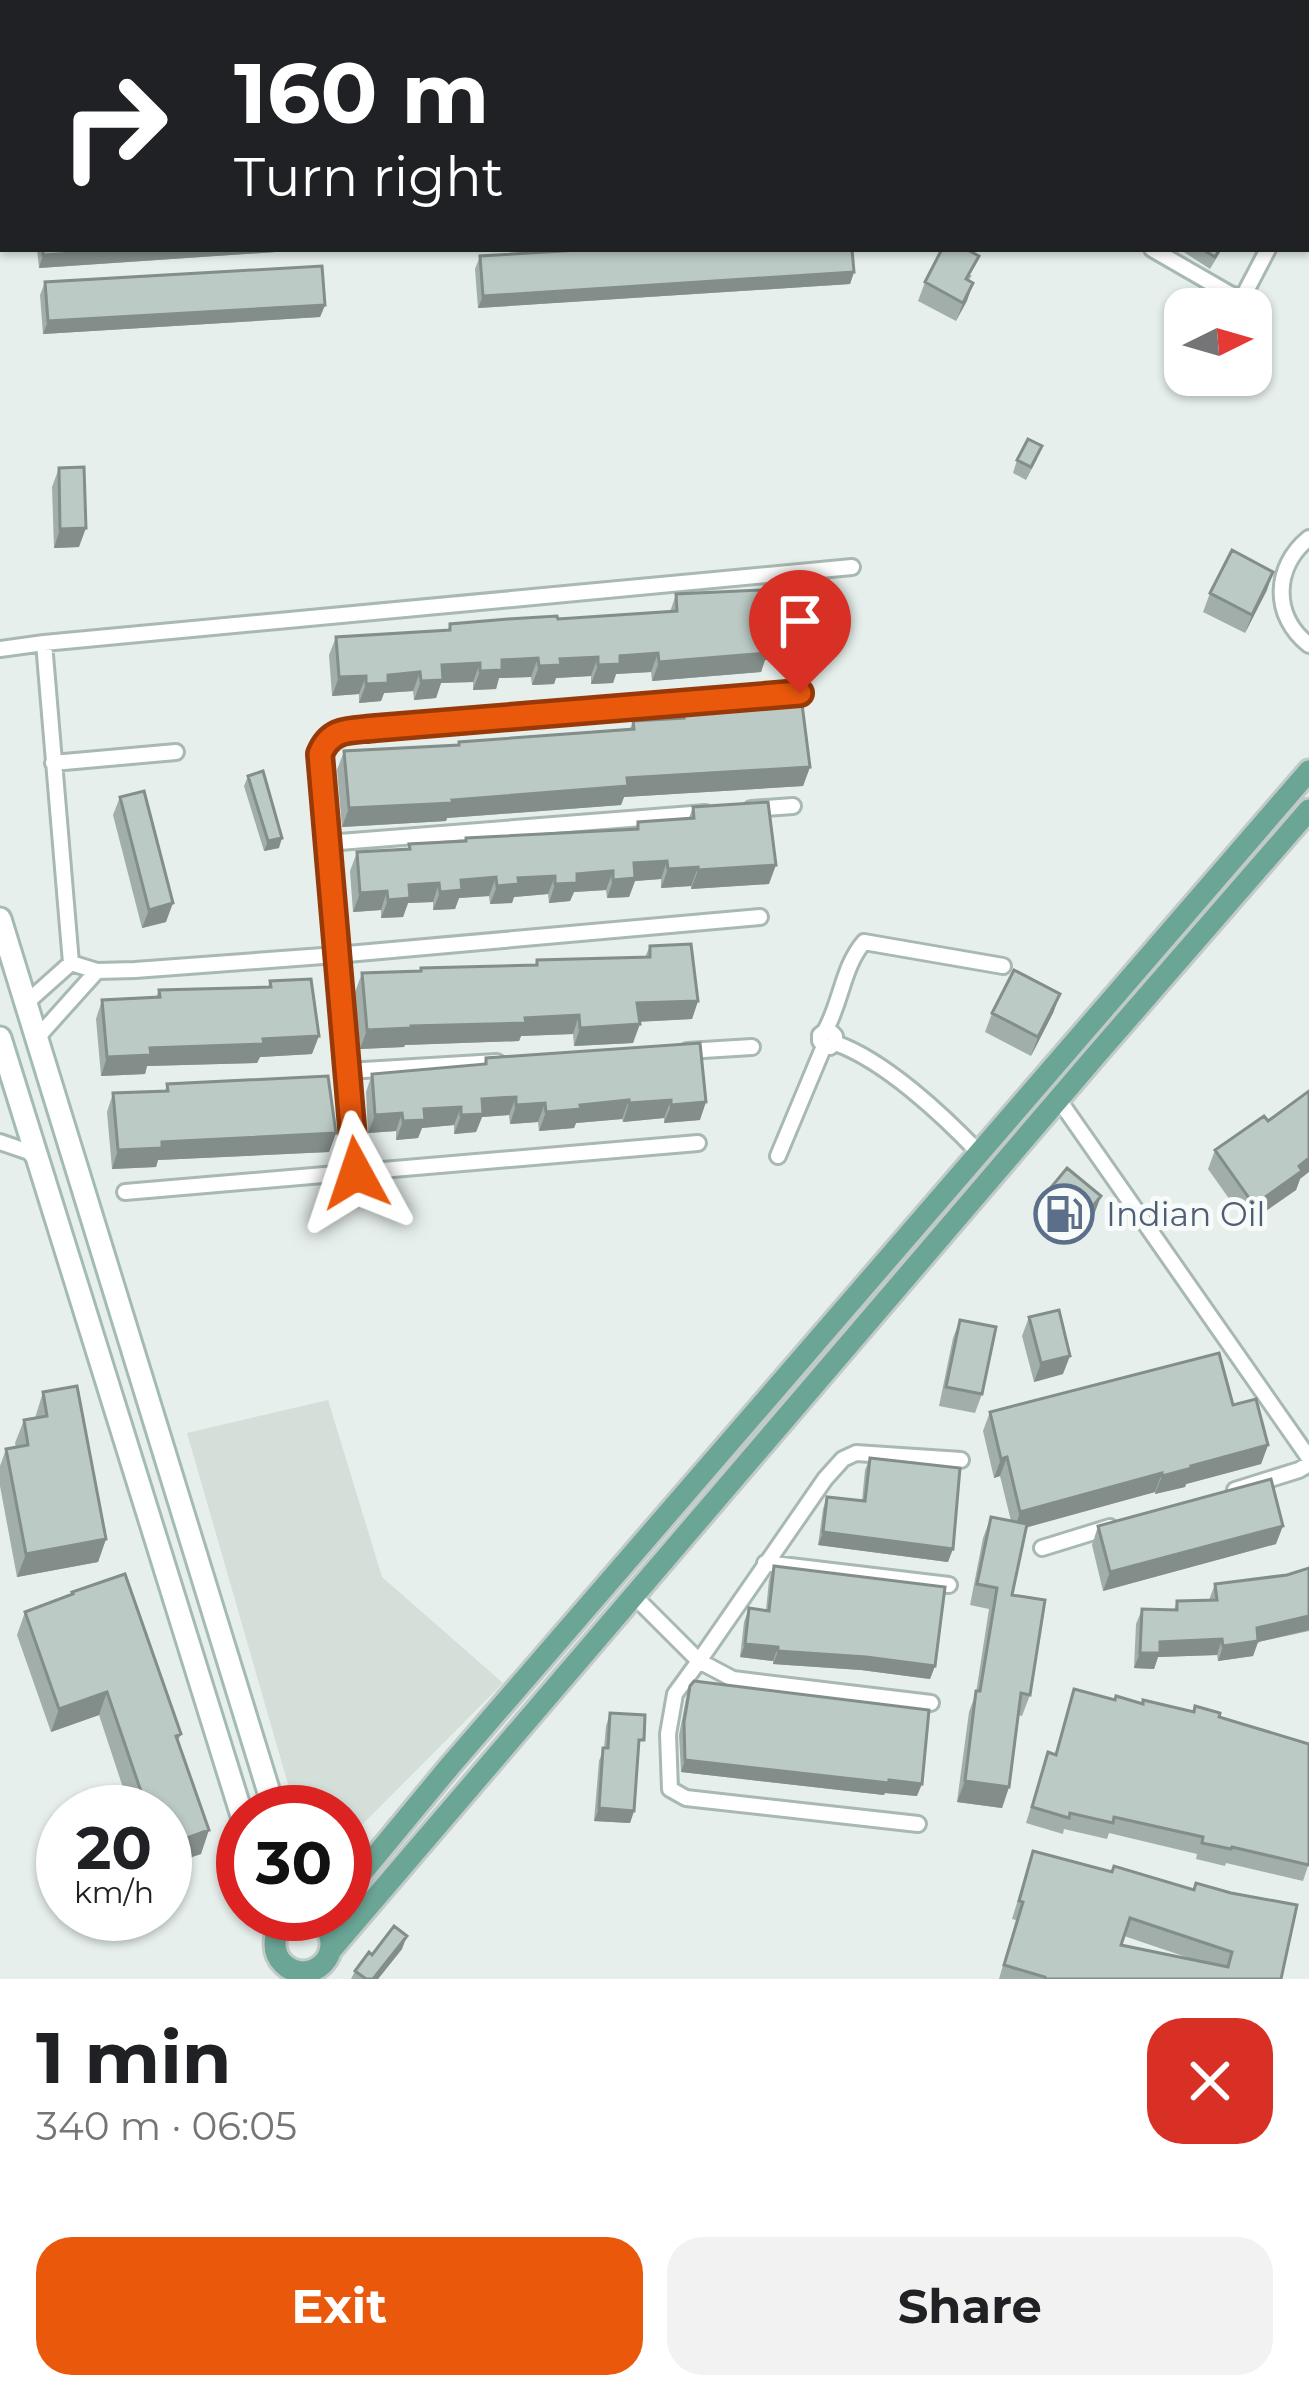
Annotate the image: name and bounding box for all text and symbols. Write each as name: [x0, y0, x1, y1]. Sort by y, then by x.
text: 160 m: [234, 42, 489, 144]
icon: right: [36, 48, 192, 204]
text: Turn right: [234, 144, 504, 210]
north arrow: [1164, 288, 1272, 396]
map controls: [1164, 288, 1272, 396]
pin: [749, 570, 851, 693]
icon: arrive: [767, 588, 833, 654]
position arrow: [293, 1110, 419, 1236]
fuel station icon: Indian Oil: [1033, 1183, 1095, 1245]
place label: Indian Oil: [1106, 1194, 1265, 1234]
speed limit sign: 30: [216, 1785, 372, 1941]
text: 20: [76, 1811, 152, 1884]
text: km/h: [74, 1874, 154, 1911]
text: 1 min: [36, 2013, 232, 2101]
button: close: [1147, 2018, 1273, 2144]
text: 340 m · 06:05: [36, 2102, 297, 2150]
button: Exit: [36, 2237, 643, 2375]
button: Share: [667, 2237, 1273, 2375]

